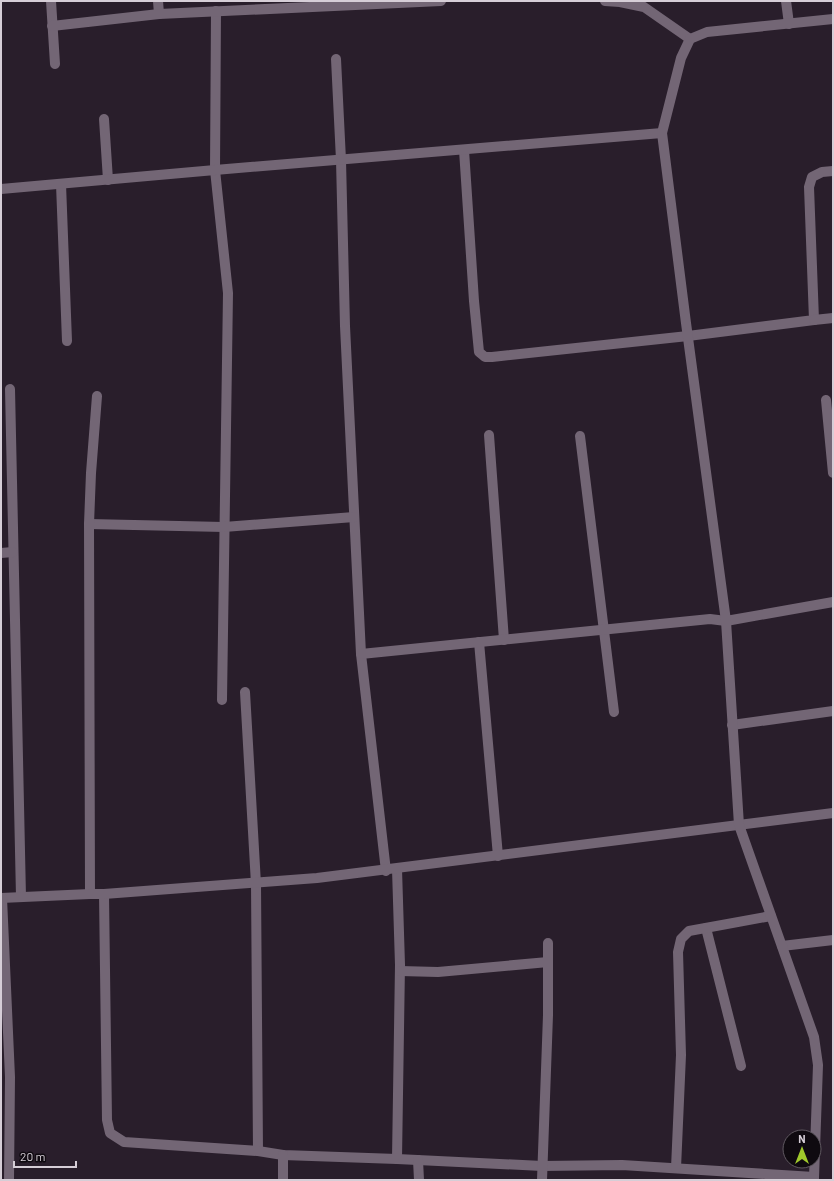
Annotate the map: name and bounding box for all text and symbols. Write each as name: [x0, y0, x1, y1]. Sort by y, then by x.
north arrow: [782, 1129, 822, 1169]
text: N: [798, 1132, 806, 1145]
scale bar: [14, 1143, 76, 1169]
text: 20 m: [20, 1149, 46, 1163]

